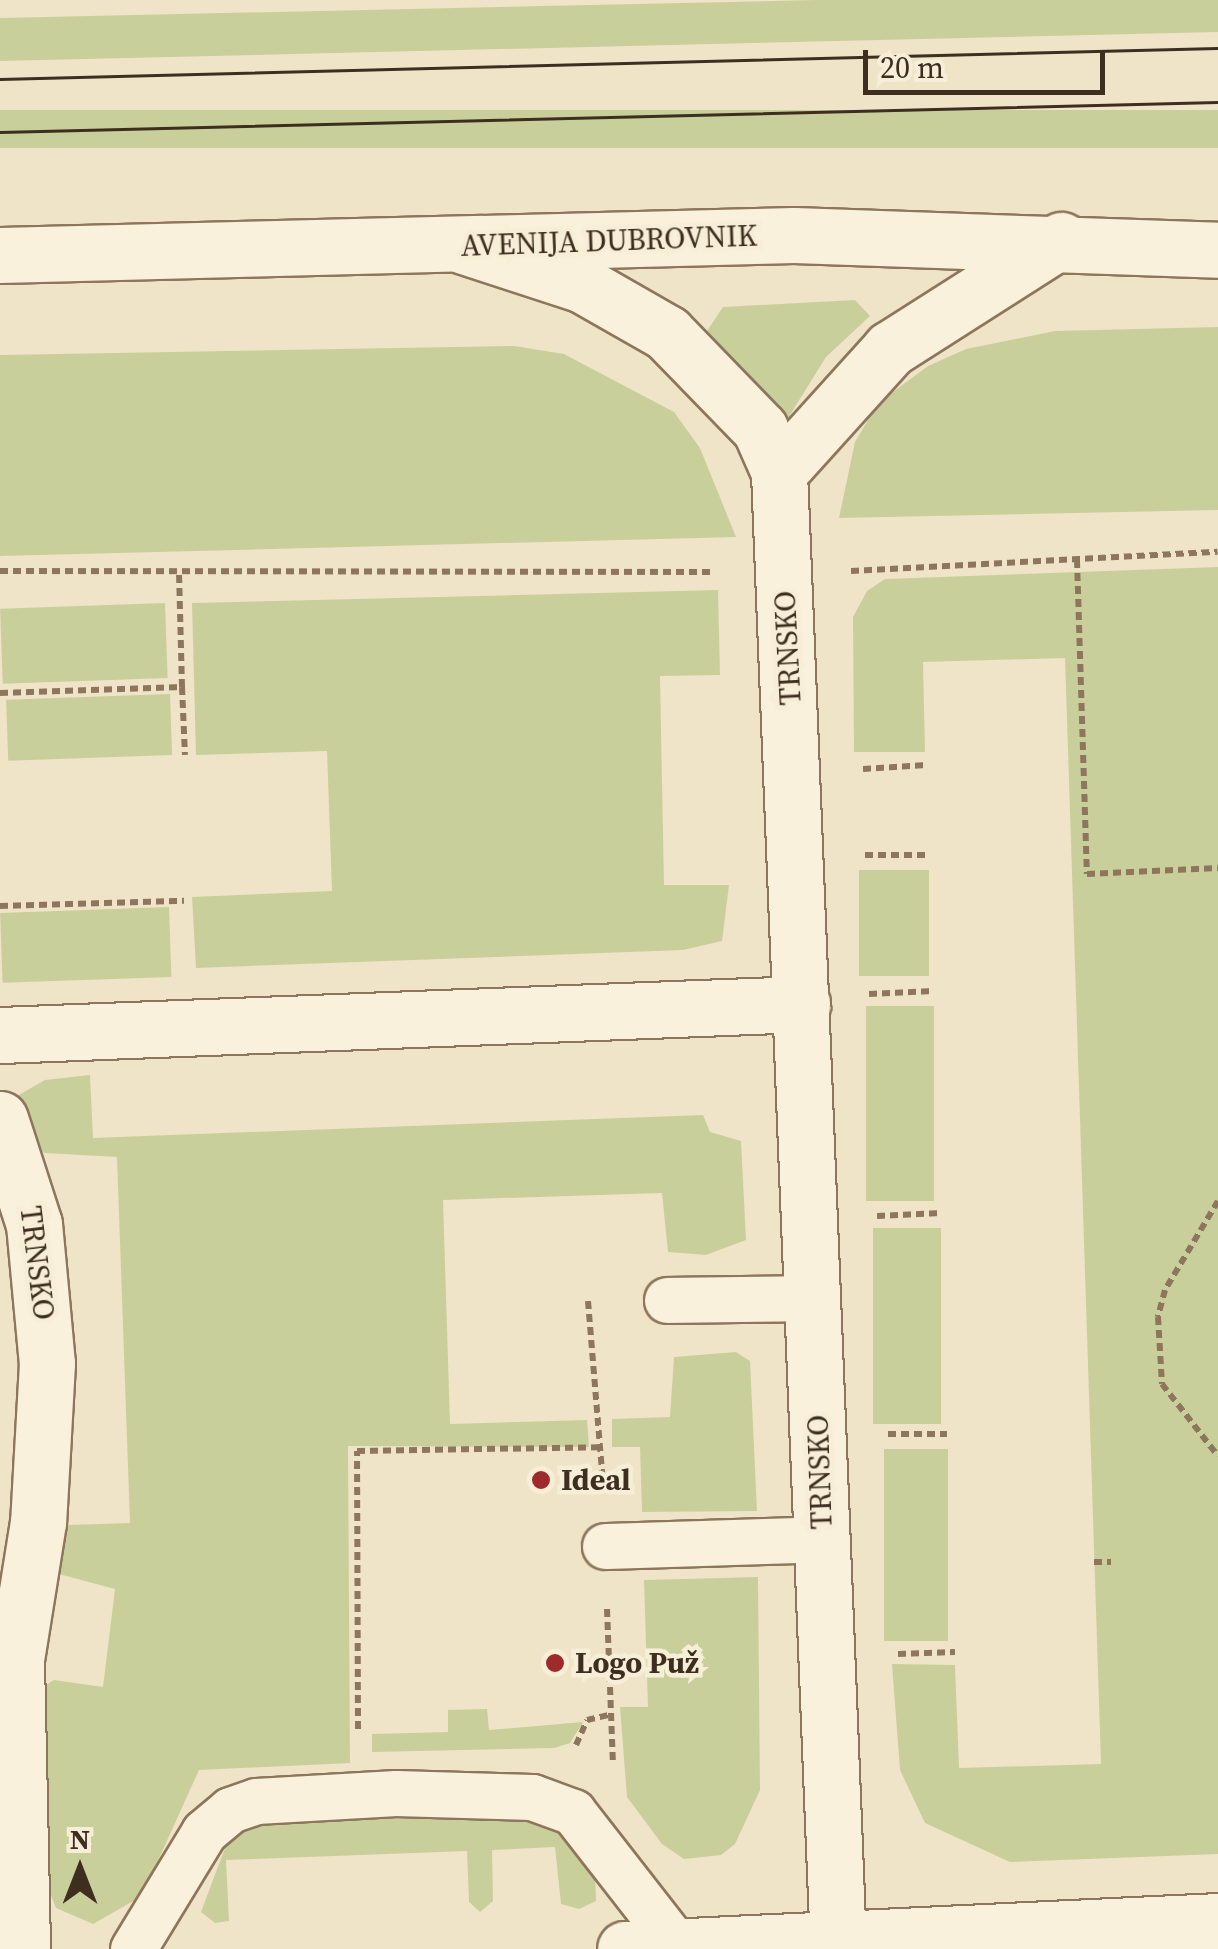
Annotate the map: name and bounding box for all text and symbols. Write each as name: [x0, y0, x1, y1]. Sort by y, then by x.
scale bar: [868, 30, 1110, 92]
text: 20 m: [880, 47, 944, 88]
street label: AVENIJA DUBROVNIK: [460, 218, 758, 264]
street label: TRNSKO: [767, 590, 809, 706]
street label: TRNSKO: [12, 1204, 62, 1322]
street label: TRNSKO: [800, 1414, 840, 1530]
place label: Ideal: [561, 1462, 631, 1498]
marker: Ideal: [530, 1469, 552, 1491]
place label: Logo Puž: [575, 1645, 699, 1681]
marker: Logo Puž: [544, 1652, 566, 1674]
north arrow: [30, 1819, 130, 1919]
text: N: [70, 1820, 90, 1858]

